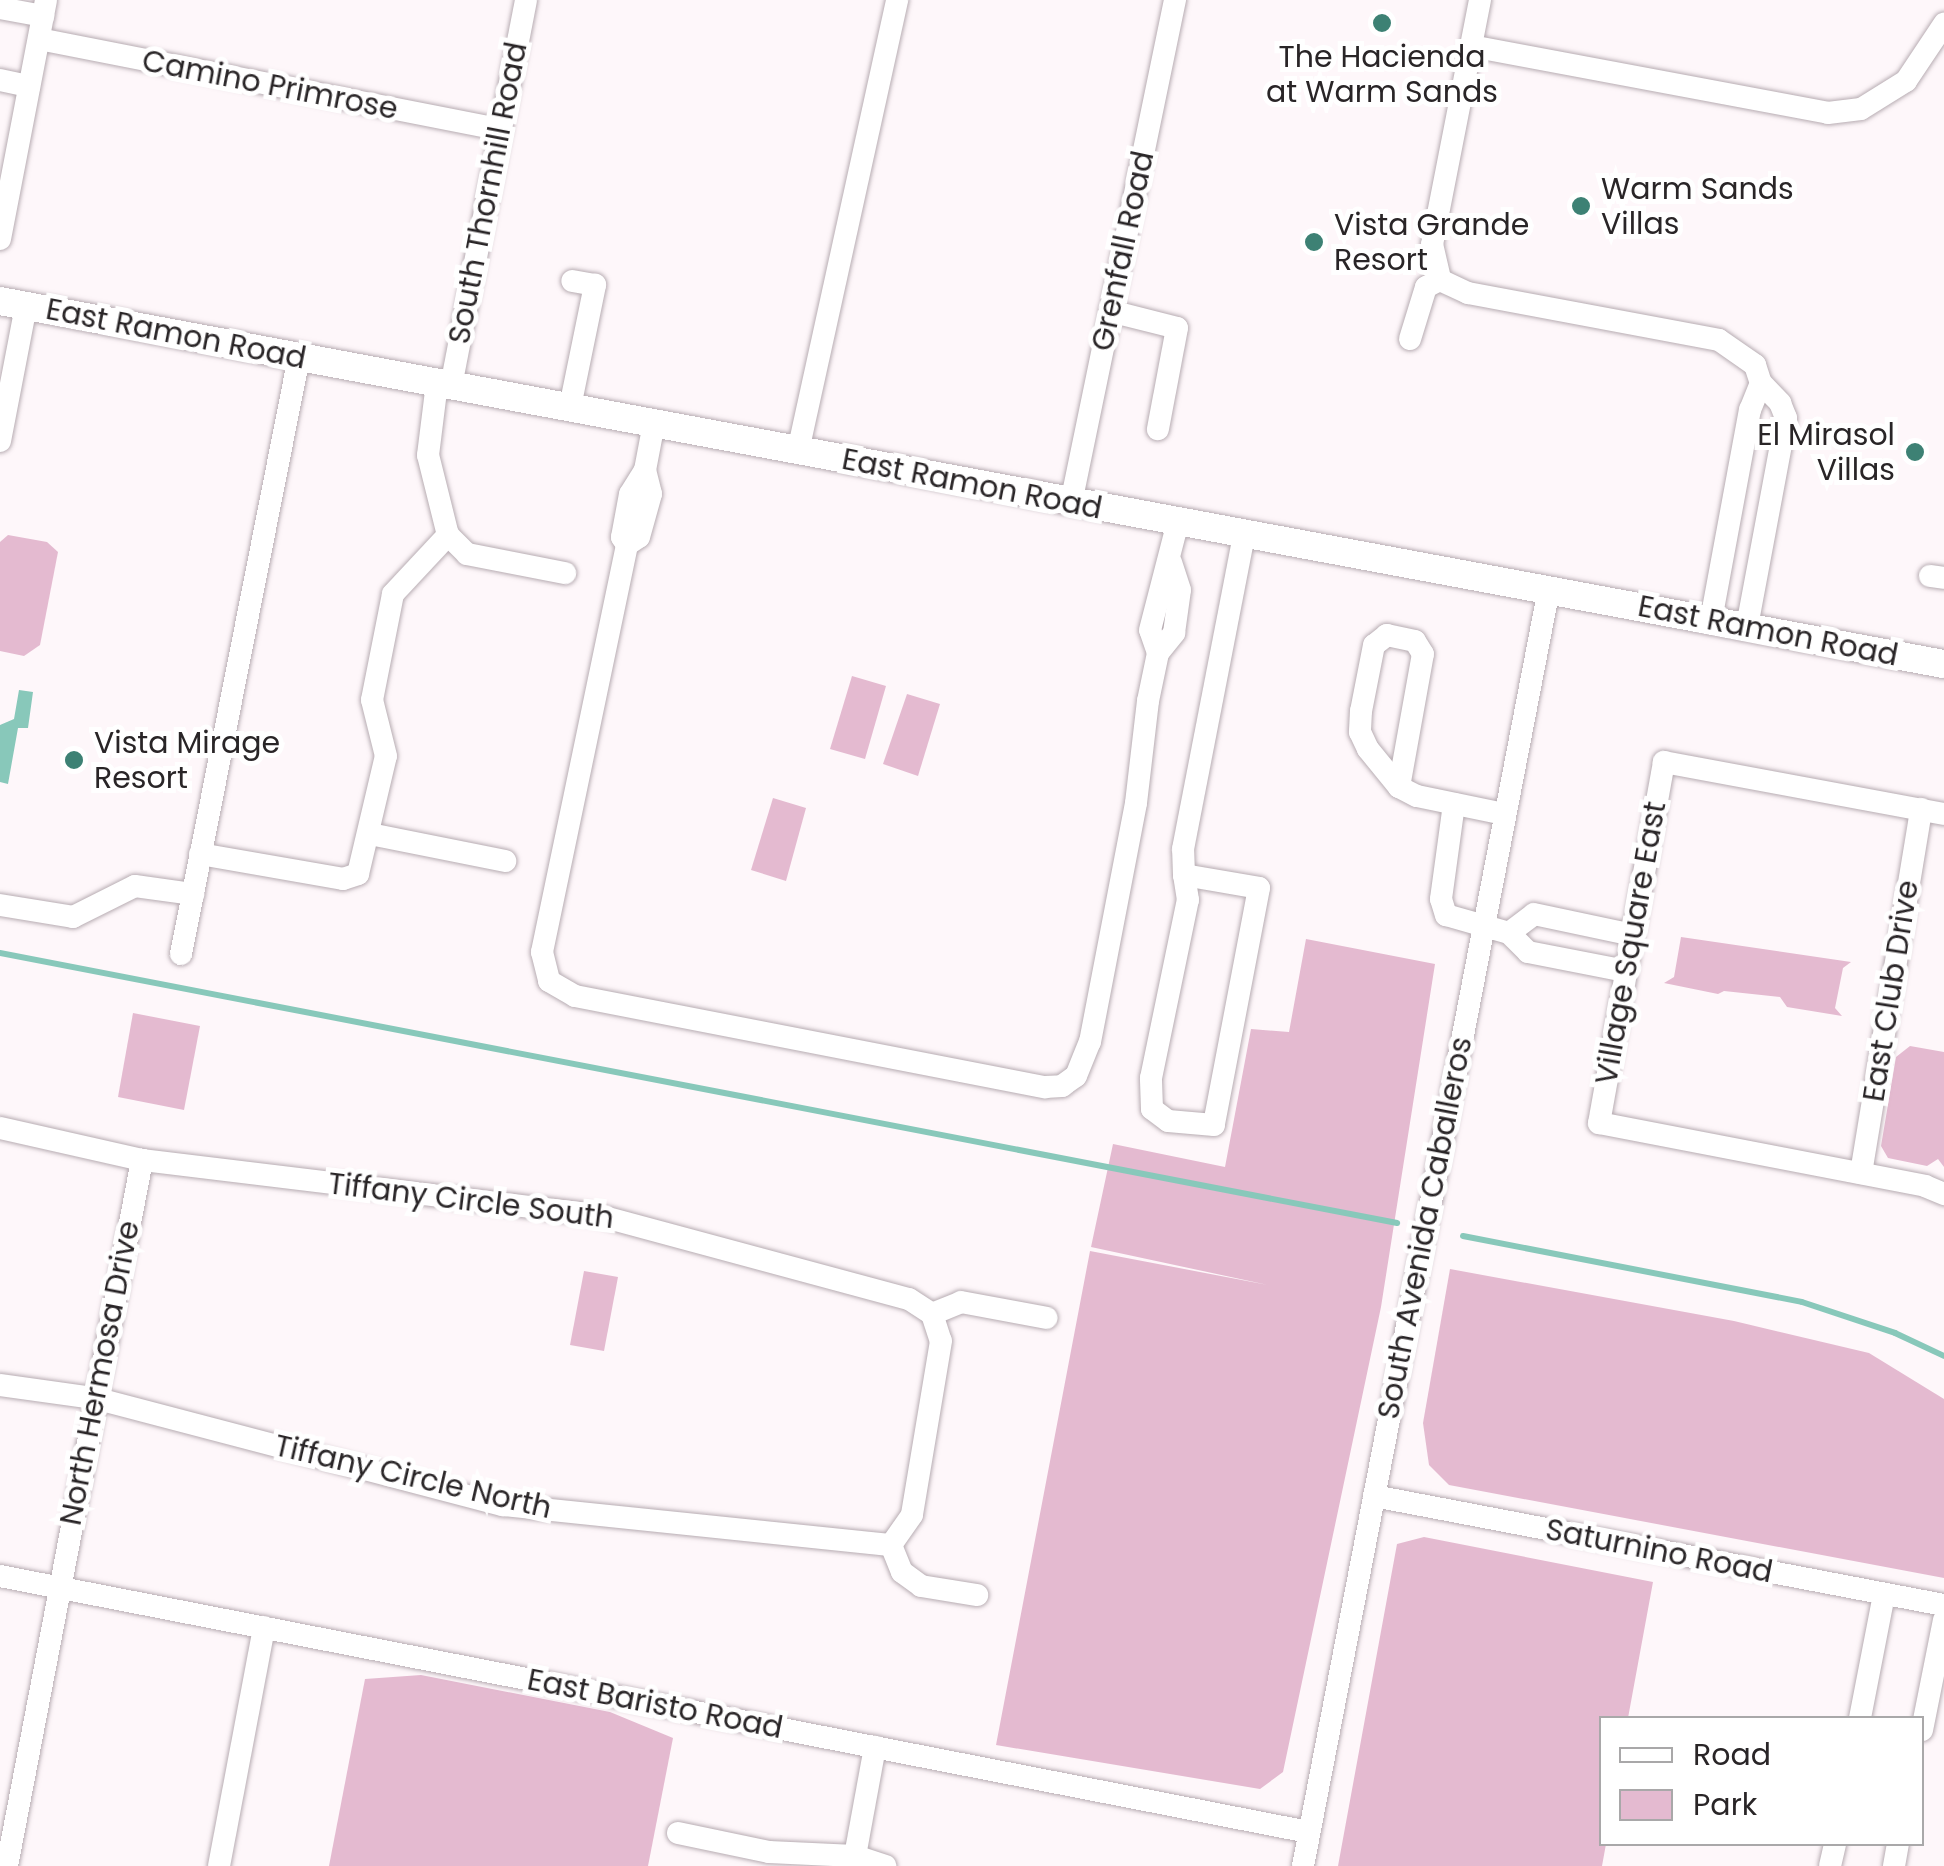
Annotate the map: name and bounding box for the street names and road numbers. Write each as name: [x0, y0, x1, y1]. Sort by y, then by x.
street label: South Thornhill Road: [441, 39, 535, 347]
street label: Camino Primrose: [139, 43, 401, 127]
street label: Grenfall Road: [1084, 148, 1162, 354]
street label: East Ramon Road: [43, 291, 309, 377]
street label: East Ramon Road: [839, 441, 1105, 527]
street label: East Ramon Road: [1635, 588, 1901, 674]
street label: Village Square East: [1588, 799, 1674, 1087]
street label: East Club Drive: [1856, 878, 1926, 1104]
street label: South Avenida Caballeros: [1370, 1034, 1480, 1422]
street label: Tiffany Circle South: [326, 1166, 616, 1236]
street label: North Hermosa Drive: [53, 1218, 147, 1528]
street label: Tiffany Circle North: [271, 1428, 555, 1526]
street label: Saturnino Road: [1543, 1511, 1775, 1591]
street label: East Baristo Road: [524, 1662, 786, 1746]

